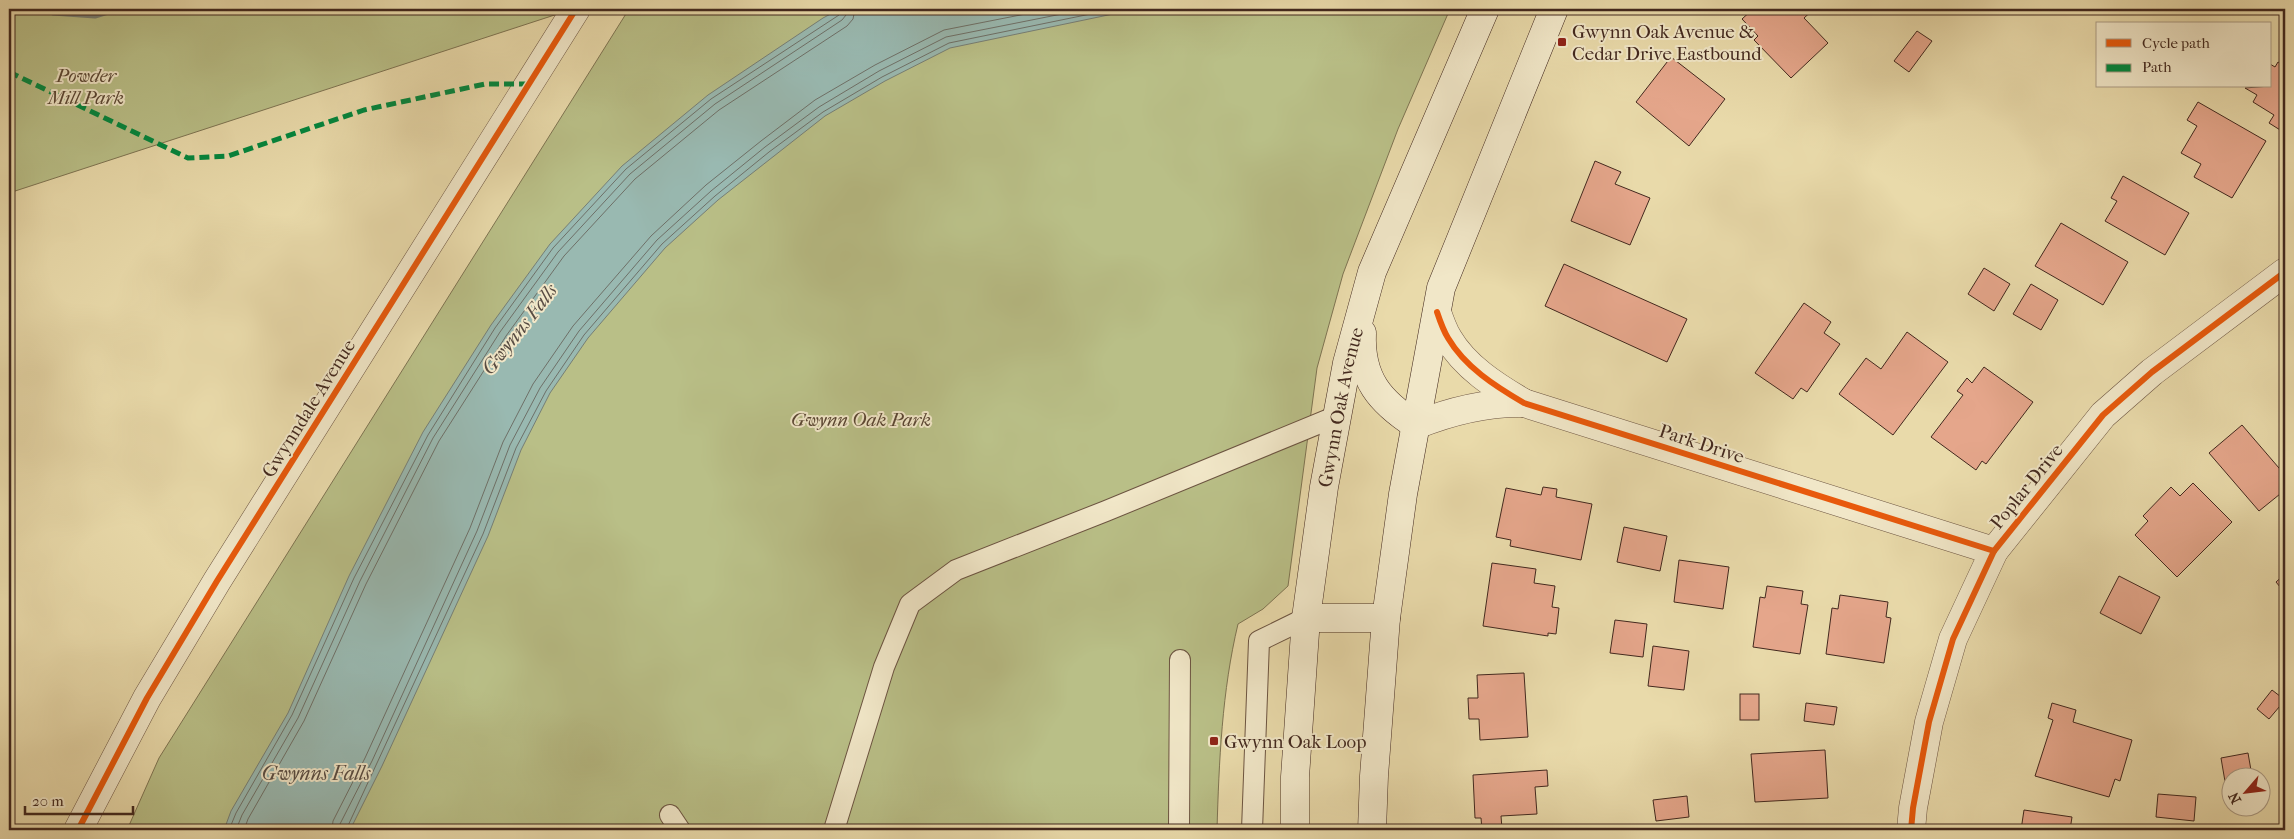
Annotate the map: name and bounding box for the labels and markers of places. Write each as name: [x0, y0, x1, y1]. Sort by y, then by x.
place label: Gwynn Oak Avenue & Cedar Drive Eastbound: [1572, 21, 1762, 65]
marker: Gwynn Oak Avenue & Cedar Drive Eastbound: [1556, 36, 1568, 48]
place label: Gwynn Oak Loop: [1224, 731, 1367, 753]
marker: Gwynn Oak Loop: [1208, 735, 1220, 747]

